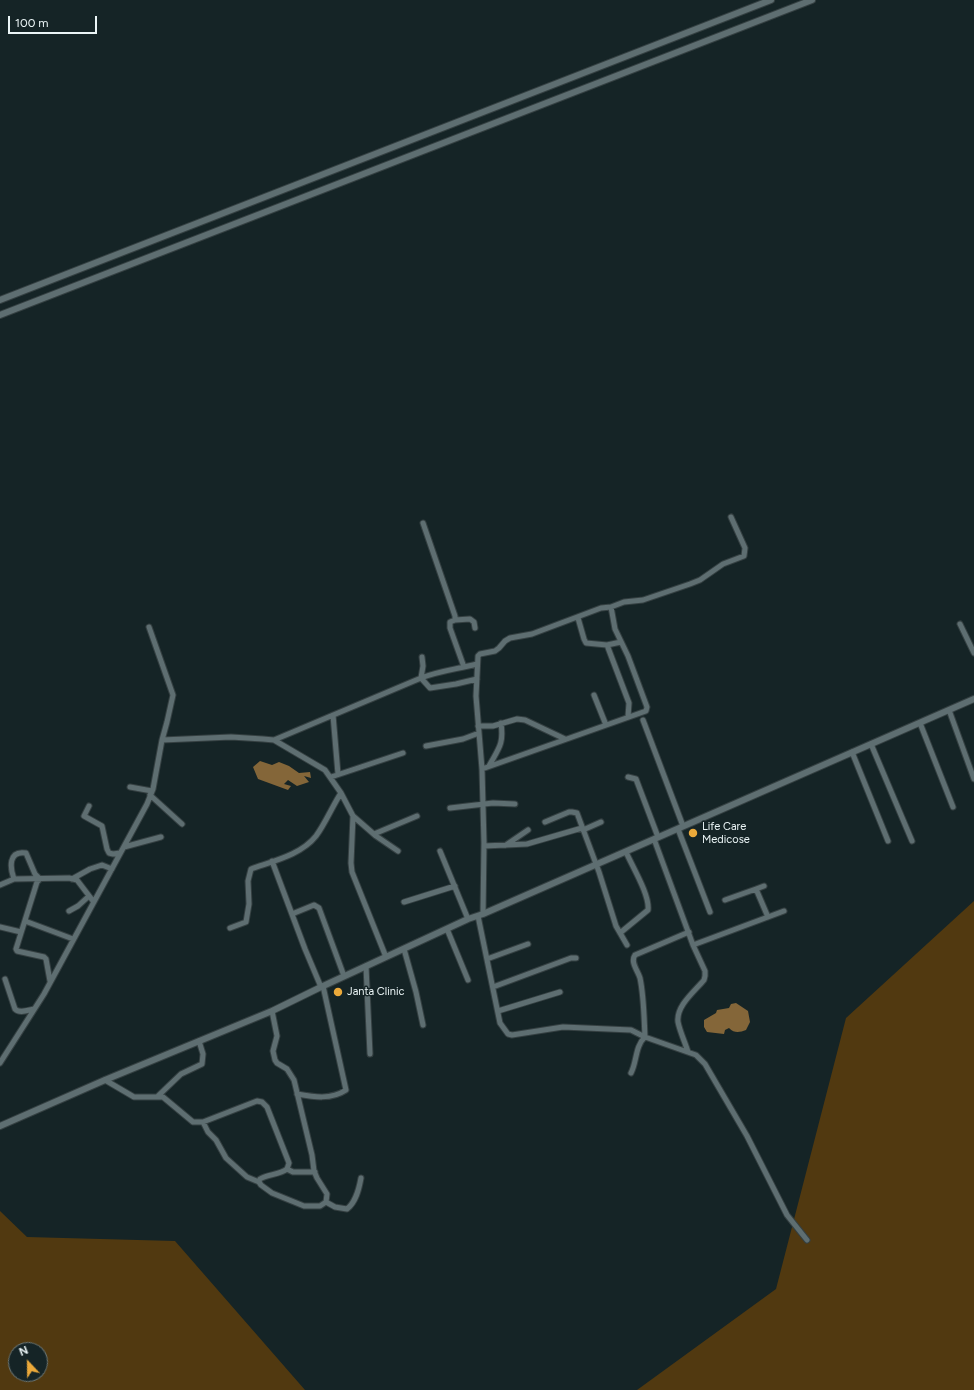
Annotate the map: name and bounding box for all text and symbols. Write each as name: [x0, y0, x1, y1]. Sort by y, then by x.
scale bar: [10, 8, 99, 34]
text: 100 m: [15, 16, 49, 30]
place label: Life Care Medicose: [702, 820, 750, 846]
marker: Life Care Medicose: [687, 827, 699, 839]
place label: Janta Clinic: [347, 985, 404, 999]
marker: Janta Clinic: [332, 986, 344, 998]
north arrow: [8, 1342, 48, 1382]
text: N: [17, 1344, 30, 1359]

